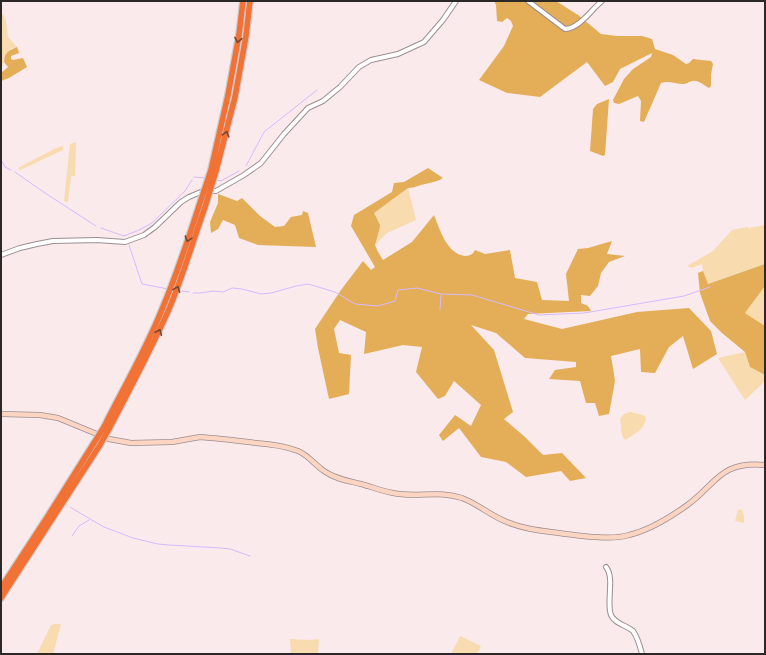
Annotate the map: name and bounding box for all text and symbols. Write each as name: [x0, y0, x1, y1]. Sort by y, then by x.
one-way arrow: [234, 37, 243, 43]
one-way arrow: [221, 131, 229, 137]
one-way arrow: [184, 235, 193, 242]
one-way arrow: [172, 286, 180, 293]
one-way arrow: [154, 329, 162, 336]

